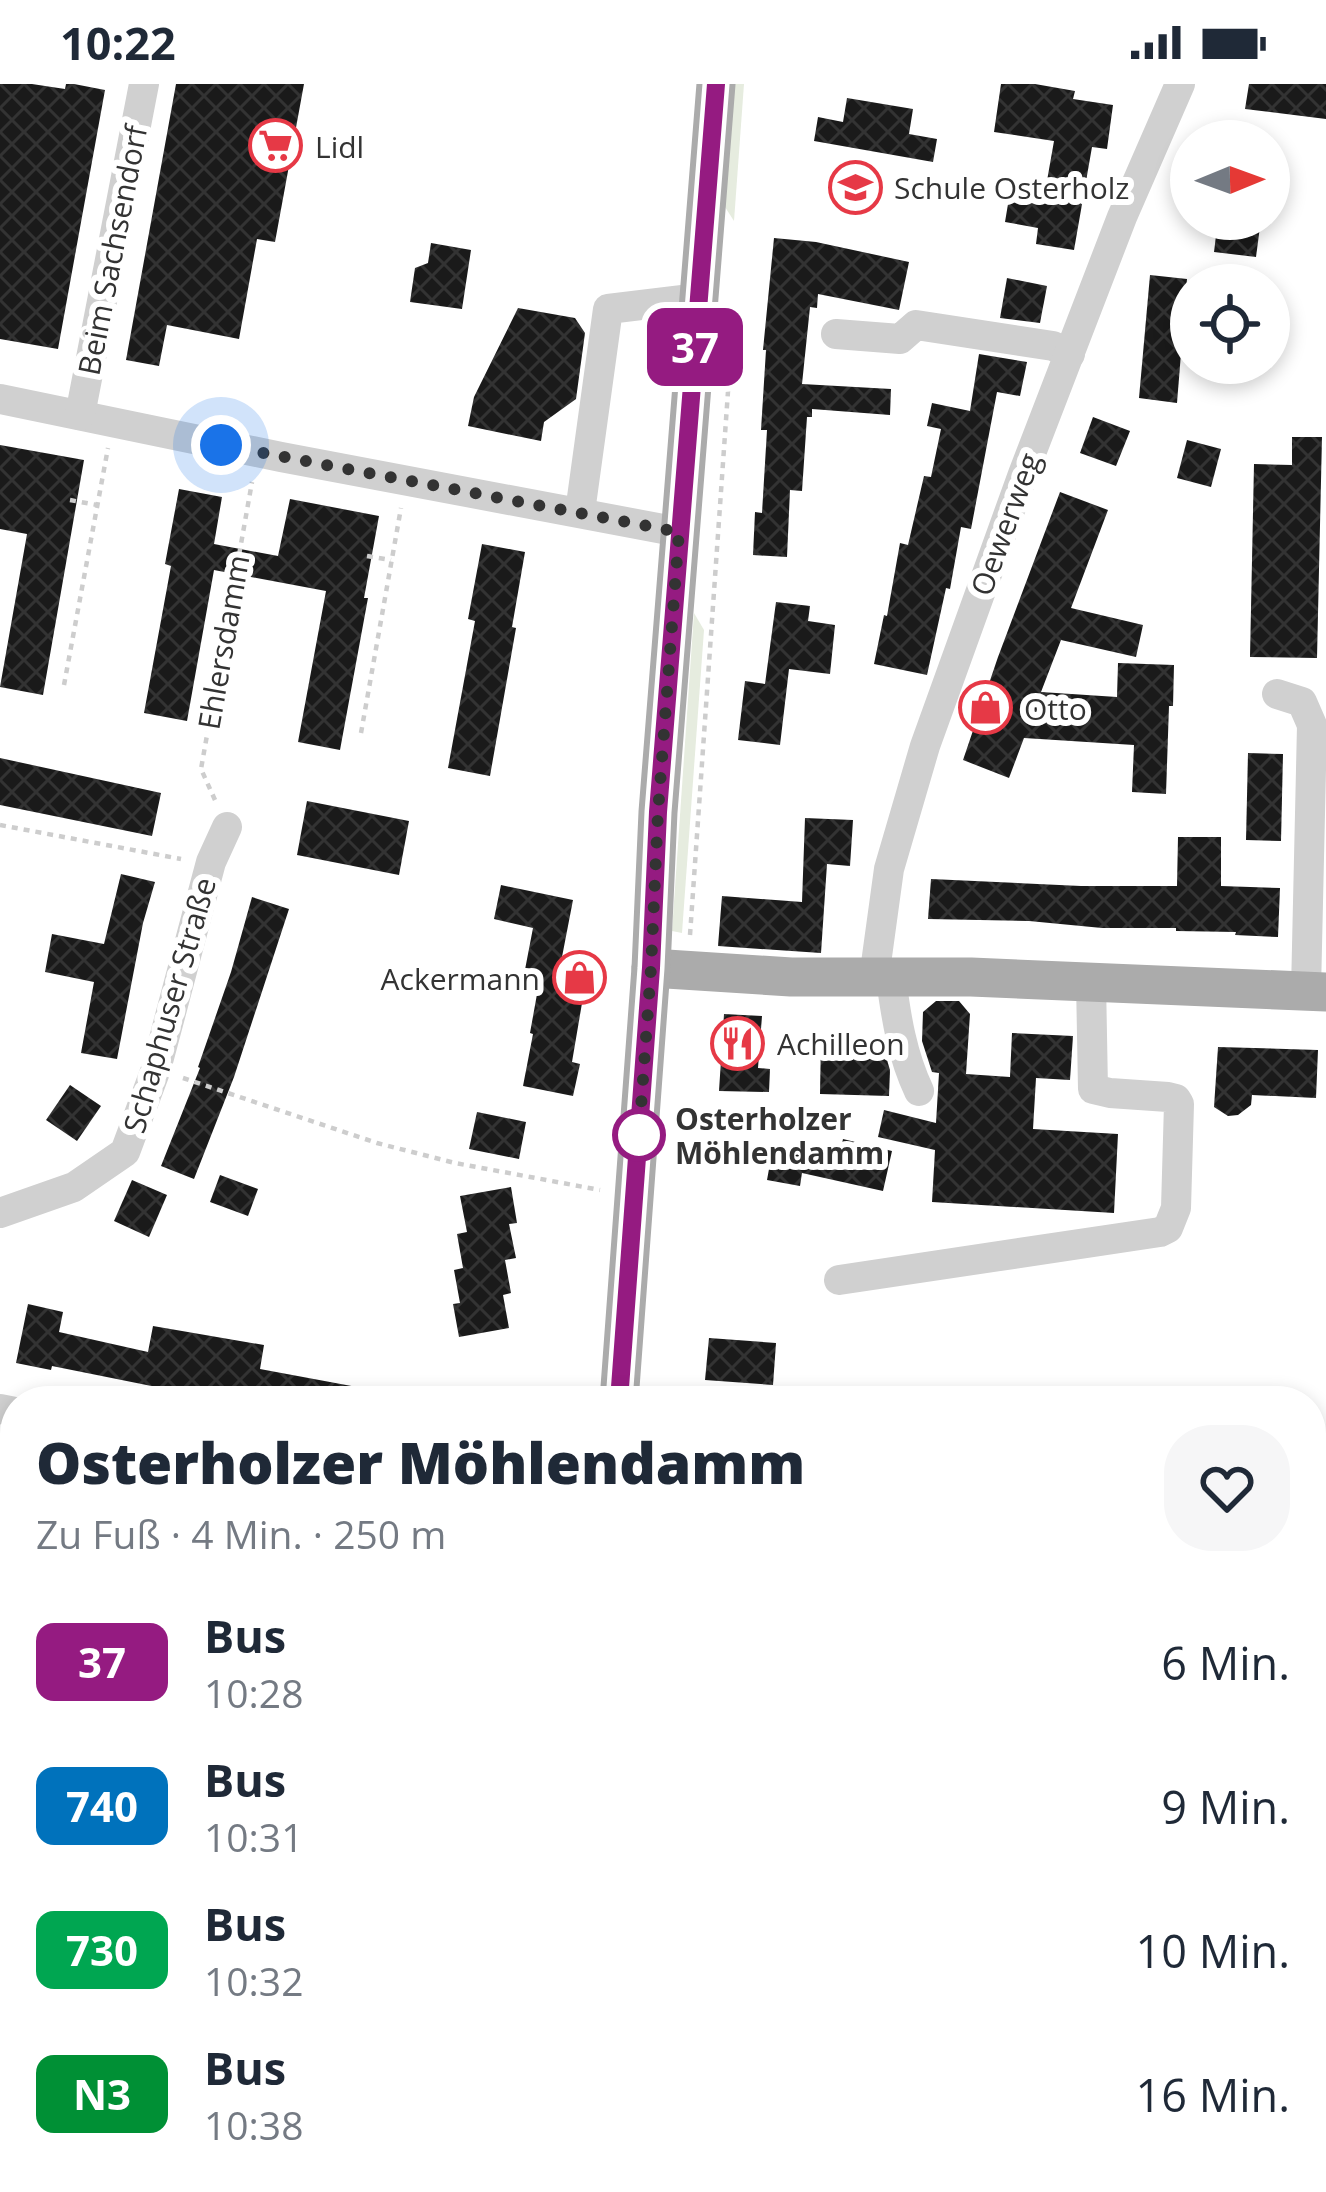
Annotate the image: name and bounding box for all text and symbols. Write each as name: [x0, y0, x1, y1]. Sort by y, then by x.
text: 10:22: [60, 12, 176, 73]
supermarket icon: Lidl: [248, 118, 304, 174]
street label: Beim Sachsendorf: [68, 120, 157, 378]
north arrow: [1170, 120, 1290, 240]
map controls: [1170, 120, 1290, 384]
place label: Lidl: [315, 126, 364, 167]
school or university icon: Schule Osterholz: [827, 159, 883, 215]
place label: Schule Osterholz: [894, 167, 1129, 208]
button: locate: [1170, 264, 1290, 384]
line badge: 37: [641, 308, 749, 386]
text: 37: [671, 318, 719, 375]
your location: [191, 415, 251, 475]
street label: Oewerweg: [960, 447, 1050, 601]
street label: Ehlersdamm: [187, 551, 259, 733]
shop icon: Otto: [957, 680, 1013, 736]
place label: Otto: [1024, 688, 1087, 729]
street label: Schaphuser Straße: [113, 873, 225, 1137]
shop icon: Ackermann: [551, 950, 607, 1006]
place label: Ackermann: [381, 958, 540, 999]
restaurant icon: Achilleon: [710, 1015, 766, 1071]
place label: Achilleon: [777, 1023, 905, 1064]
place label: Osterholzer Möhlendamm: [675, 1098, 884, 1173]
marker: Osterholzer Möhlendamm: [614, 1110, 664, 1160]
text: Osterholzer Möhlendamm: [36, 1423, 805, 1501]
button: heart: [1164, 1425, 1290, 1551]
text: Zu Fuß · 4 Min. · 250 m: [36, 1507, 446, 1560]
text: Bus: [204, 1605, 286, 1666]
text: 6 Min.: [1161, 1632, 1290, 1693]
text: 37: [78, 1633, 126, 1690]
text: 10:28: [204, 1666, 303, 1719]
text: Bus: [204, 1749, 286, 1810]
text: 9 Min.: [1161, 1776, 1290, 1837]
text: 740: [66, 1777, 138, 1834]
text: 10:31: [204, 1810, 303, 1863]
text: Bus: [204, 1893, 286, 1954]
text: 10 Min.: [1136, 1920, 1290, 1981]
text: 730: [66, 1921, 138, 1978]
text: 10:32: [204, 1954, 303, 2007]
text: Bus: [204, 2037, 286, 2098]
text: 16 Min.: [1136, 2064, 1290, 2125]
text: N3: [73, 2065, 131, 2122]
text: 10:38: [204, 2098, 303, 2151]

